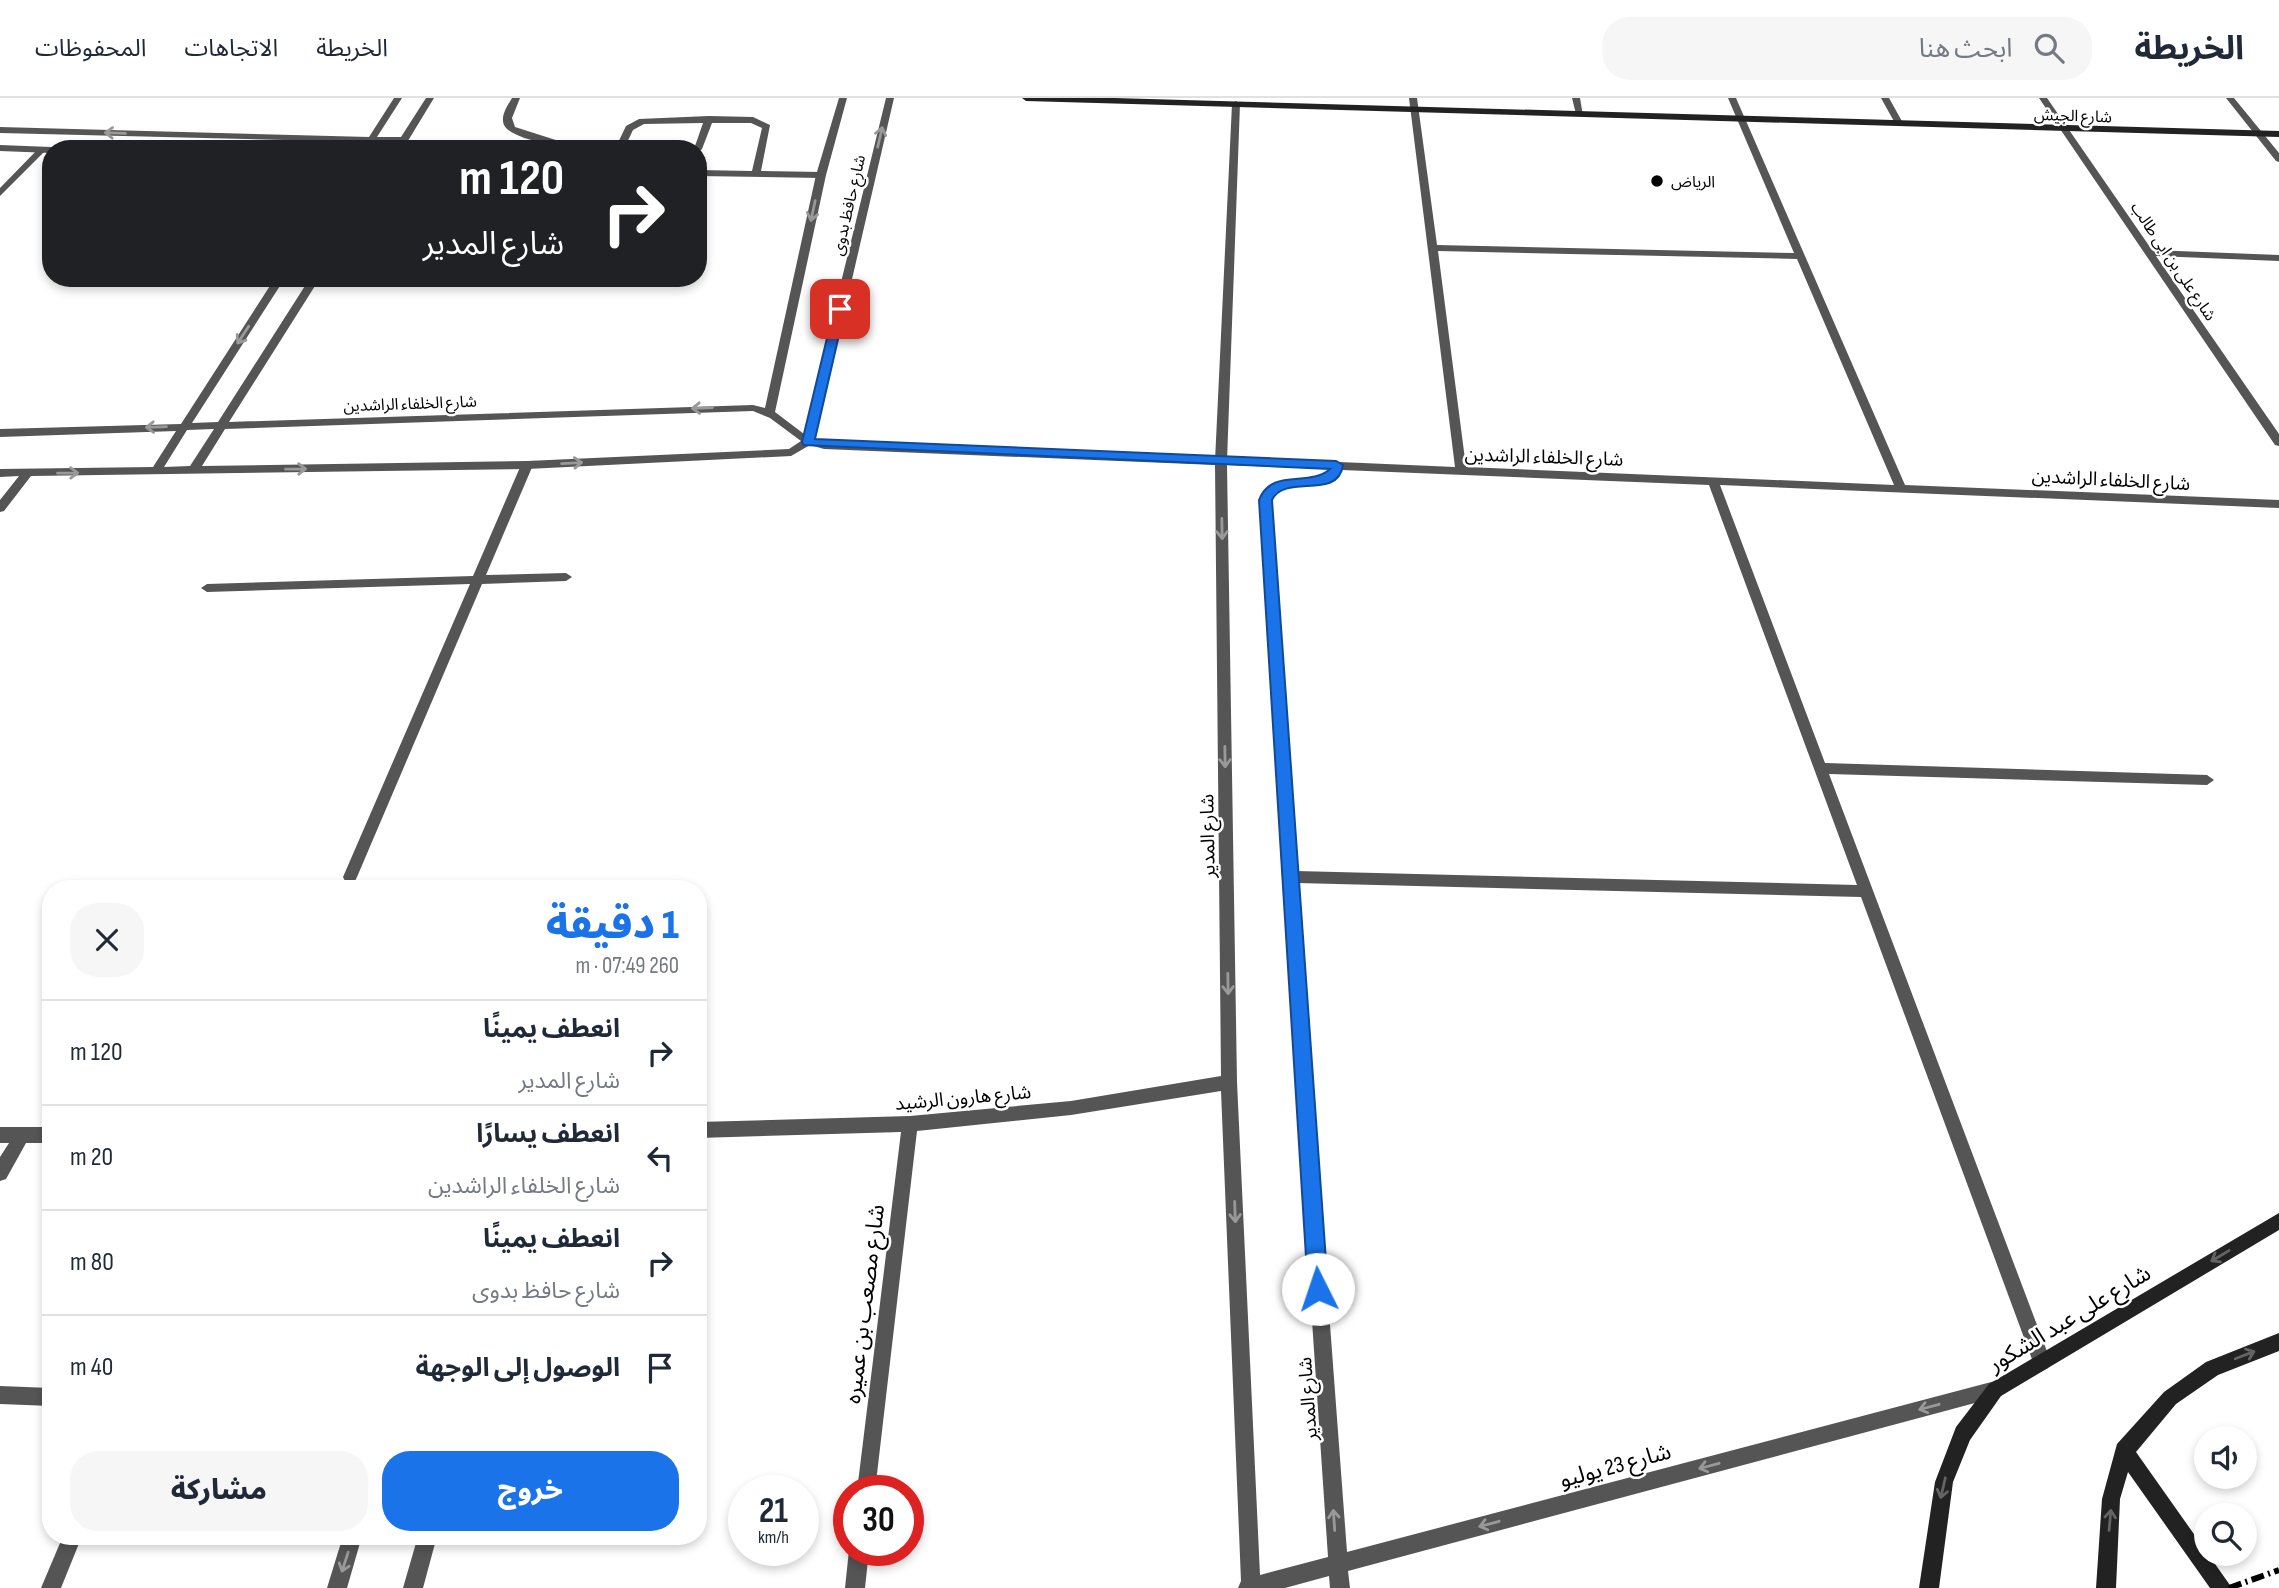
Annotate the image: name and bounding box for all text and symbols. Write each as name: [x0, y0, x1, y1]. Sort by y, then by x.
search box: [1602, 17, 2092, 80]
icon: search: [2030, 29, 2068, 67]
text: الخريطة: [2134, 29, 2244, 69]
text: المحفوظات: [35, 34, 146, 63]
text: الاتجاهات: [184, 34, 278, 63]
text: الخريطة: [316, 34, 388, 63]
text: ابحث هنا: [1919, 34, 2012, 65]
street label: شارع الجيش: [2033, 106, 2112, 129]
one-way arrow: [103, 126, 126, 139]
one-way arrow: [874, 127, 887, 149]
text: 120 m: [459, 150, 564, 209]
street label: شارع حافظ بدوى: [829, 153, 872, 258]
icon: right: [588, 168, 679, 259]
marker: الرياض: [1649, 173, 1665, 189]
place label: الرياض: [1671, 173, 1715, 192]
one-way arrow: [806, 199, 819, 222]
street label: شارع على بن ابى طالب: [2124, 199, 2219, 326]
text: شارع المدير: [423, 225, 564, 264]
pin: [810, 279, 870, 339]
icon: arrive: [821, 290, 859, 328]
one-way arrow: [235, 325, 249, 345]
street label: شارع الخلفاء الراشدين: [343, 393, 477, 418]
one-way arrow: [691, 402, 714, 415]
one-way arrow: [145, 420, 168, 433]
street label: شارع الخلفاء الراشدين: [1464, 443, 1624, 473]
one-way arrow: [560, 456, 583, 469]
one-way arrow: [284, 462, 307, 476]
street label: شارع الخلفاء الراشدين: [2031, 465, 2191, 497]
one-way arrow: [56, 466, 79, 480]
one-way arrow: [1215, 518, 1229, 541]
one-way arrow: [1218, 745, 1232, 768]
street label: شارع المدير: [1196, 794, 1222, 879]
text: 1 دقيقة: [546, 900, 679, 951]
button: close: [70, 903, 144, 977]
text: 260 m · 07:49: [575, 952, 679, 980]
one-way arrow: [1221, 973, 1235, 996]
text: انعطف يمينًا: [483, 1014, 620, 1045]
icon: right: [641, 1034, 679, 1072]
text: 120 m: [70, 1037, 123, 1068]
text: شارع المدير: [519, 1067, 620, 1095]
street label: شارع هارون الرشيد: [894, 1081, 1032, 1117]
text: انعطف يسارًا: [476, 1119, 620, 1150]
icon: left: [641, 1139, 679, 1177]
text: 20 m: [70, 1142, 113, 1173]
text: شارع الخلفاء الراشدين: [428, 1172, 620, 1200]
one-way arrow: [1229, 1200, 1242, 1222]
street label: شارع مصعب بن عميره: [839, 1203, 893, 1406]
text: انعطف يمينًا: [483, 1224, 620, 1255]
icon: right: [641, 1244, 679, 1282]
text: 80 m: [70, 1247, 114, 1278]
one-way arrow: [2211, 1249, 2231, 1263]
position arrow: [1281, 1252, 1355, 1326]
street label: شارع على عبد الشكور: [1982, 1259, 2157, 1381]
text: شارع حافظ بدوى: [472, 1277, 620, 1305]
one-way arrow: [2233, 1348, 2255, 1360]
icon: arrive: [641, 1349, 679, 1387]
text: 40 m: [70, 1352, 113, 1383]
text: الوصول إلى الوجهة: [416, 1353, 620, 1384]
street label: شارع المدير: [1294, 1356, 1324, 1442]
one-way arrow: [1918, 1402, 1940, 1415]
map controls: [2194, 1426, 2257, 1566]
button: sound: [2194, 1426, 2257, 1489]
street label: شارع 23 يوليو: [1556, 1438, 1675, 1496]
button: مشاركة: [70, 1451, 368, 1531]
button: خروج: [382, 1451, 679, 1531]
one-way arrow: [1698, 1460, 1721, 1473]
speed limit sign: 30: [833, 1475, 924, 1566]
one-way arrow: [1936, 1476, 1950, 1499]
text: 21: [759, 1490, 788, 1533]
button: search: [2194, 1503, 2257, 1566]
one-way arrow: [1328, 1509, 1341, 1532]
one-way arrow: [2104, 1509, 2117, 1532]
one-way arrow: [1478, 1518, 1501, 1531]
text: km/h: [758, 1527, 789, 1548]
one-way arrow: [338, 1551, 350, 1573]

